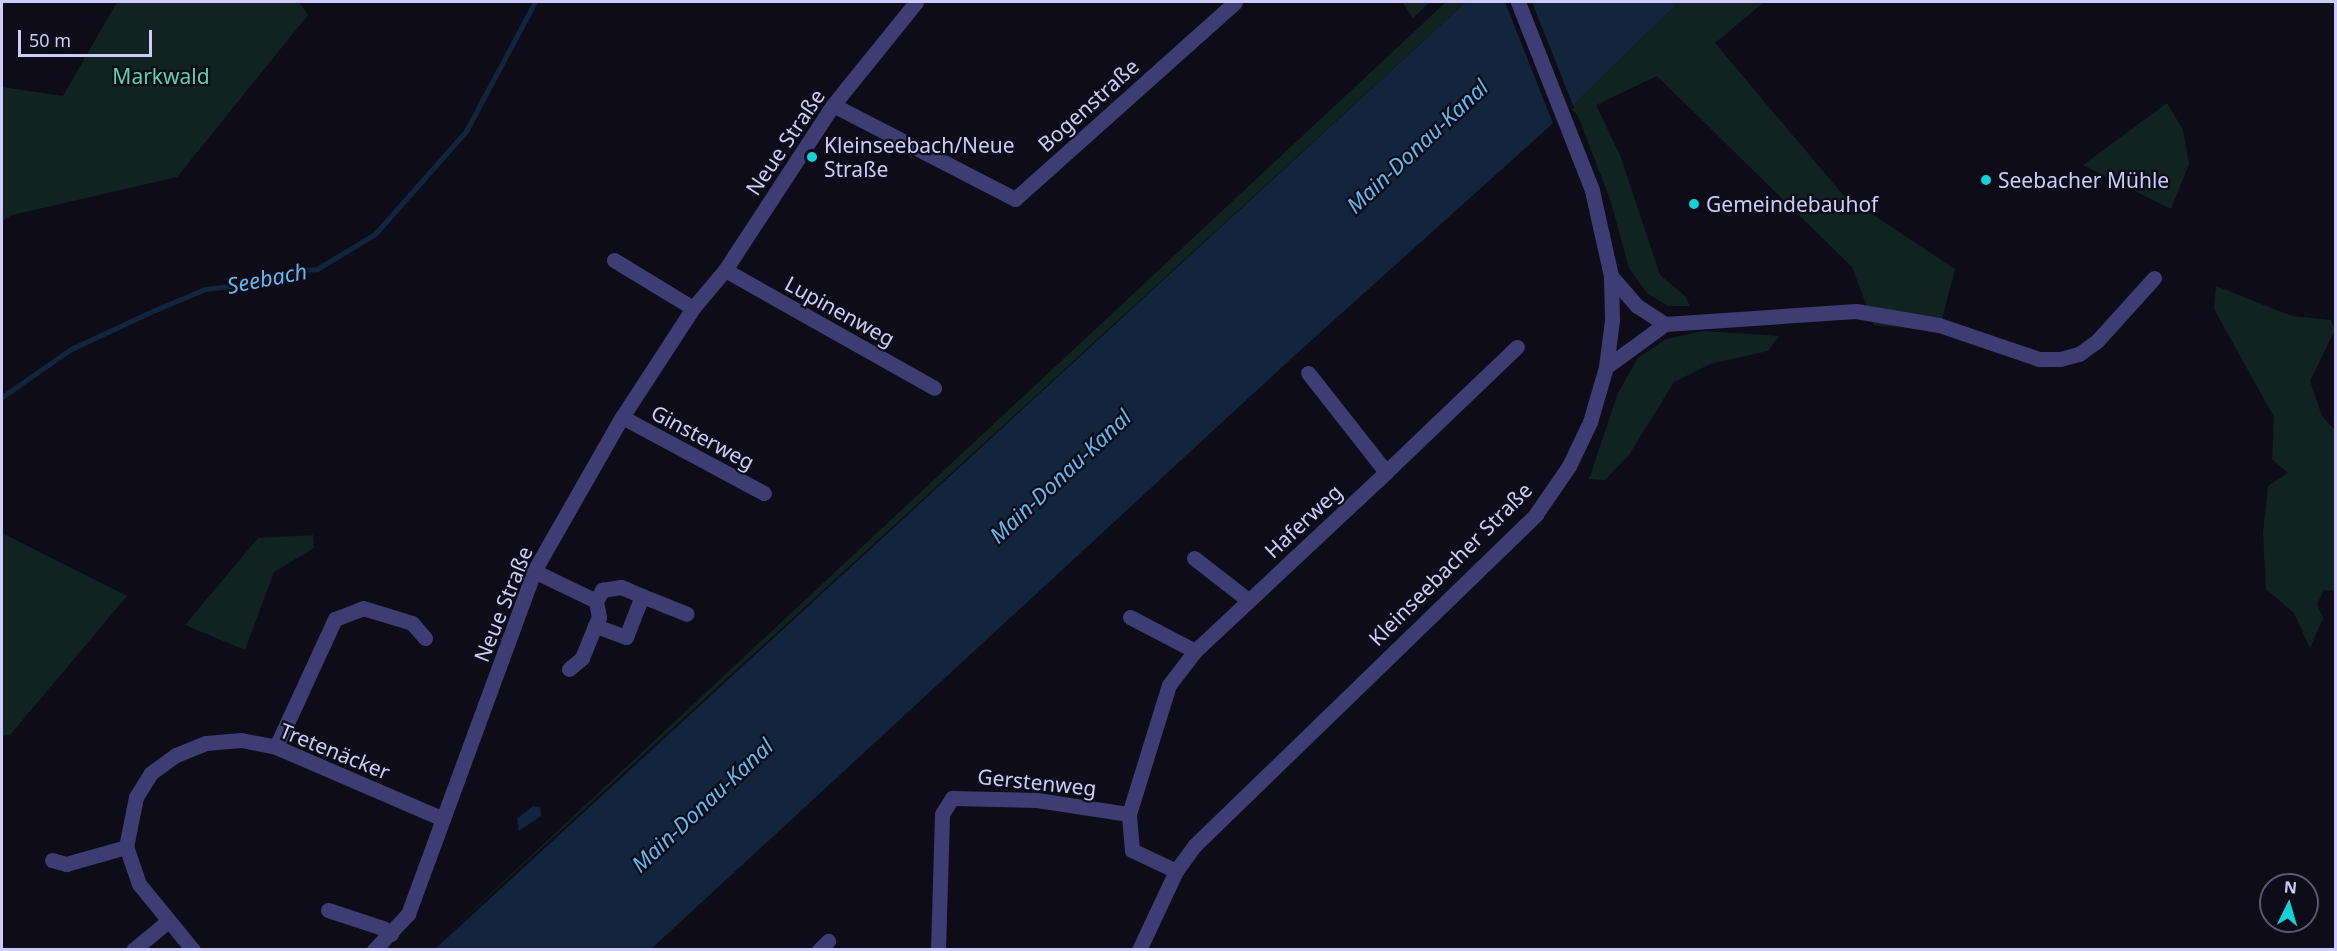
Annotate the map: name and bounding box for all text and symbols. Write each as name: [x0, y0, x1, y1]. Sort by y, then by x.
scale bar: [21, 18, 154, 56]
text: 50 m: [29, 28, 71, 52]
street label: Bogenstraße: [1032, 53, 1144, 157]
park label: Markwald: [112, 63, 210, 89]
water label: Main-Donau-Kanal: [1341, 74, 1493, 218]
street label: Neue Straße: [740, 84, 830, 200]
place label: Kleinseebach/Neue Straße: [824, 132, 1015, 182]
marker: Kleinseebach/Neue Straße: [805, 150, 819, 164]
place label: Seebacher Mühle: [1998, 167, 2169, 193]
marker: Seebacher Mühle: [1979, 173, 1993, 187]
place label: Gemeindebauhof: [1706, 191, 1878, 217]
marker: Gemeindebauhof: [1687, 197, 1701, 211]
water label: Seebach: [225, 257, 309, 299]
street label: Lupinenweg: [781, 271, 899, 351]
street label: Ginsterweg: [647, 399, 759, 475]
water label: Main-Donau-Kanal: [984, 404, 1136, 548]
street label: Kleinseebacher Straße: [1363, 477, 1537, 651]
street label: Haferweg: [1259, 479, 1347, 563]
street label: Neue Straße: [468, 543, 538, 665]
street label: Tretenäcker: [276, 717, 394, 785]
water label: Main-Donau-Kanal: [626, 733, 778, 877]
street label: Gerstenweg: [976, 763, 1098, 801]
north arrow: [2259, 873, 2319, 933]
text: N: [2283, 876, 2298, 899]

